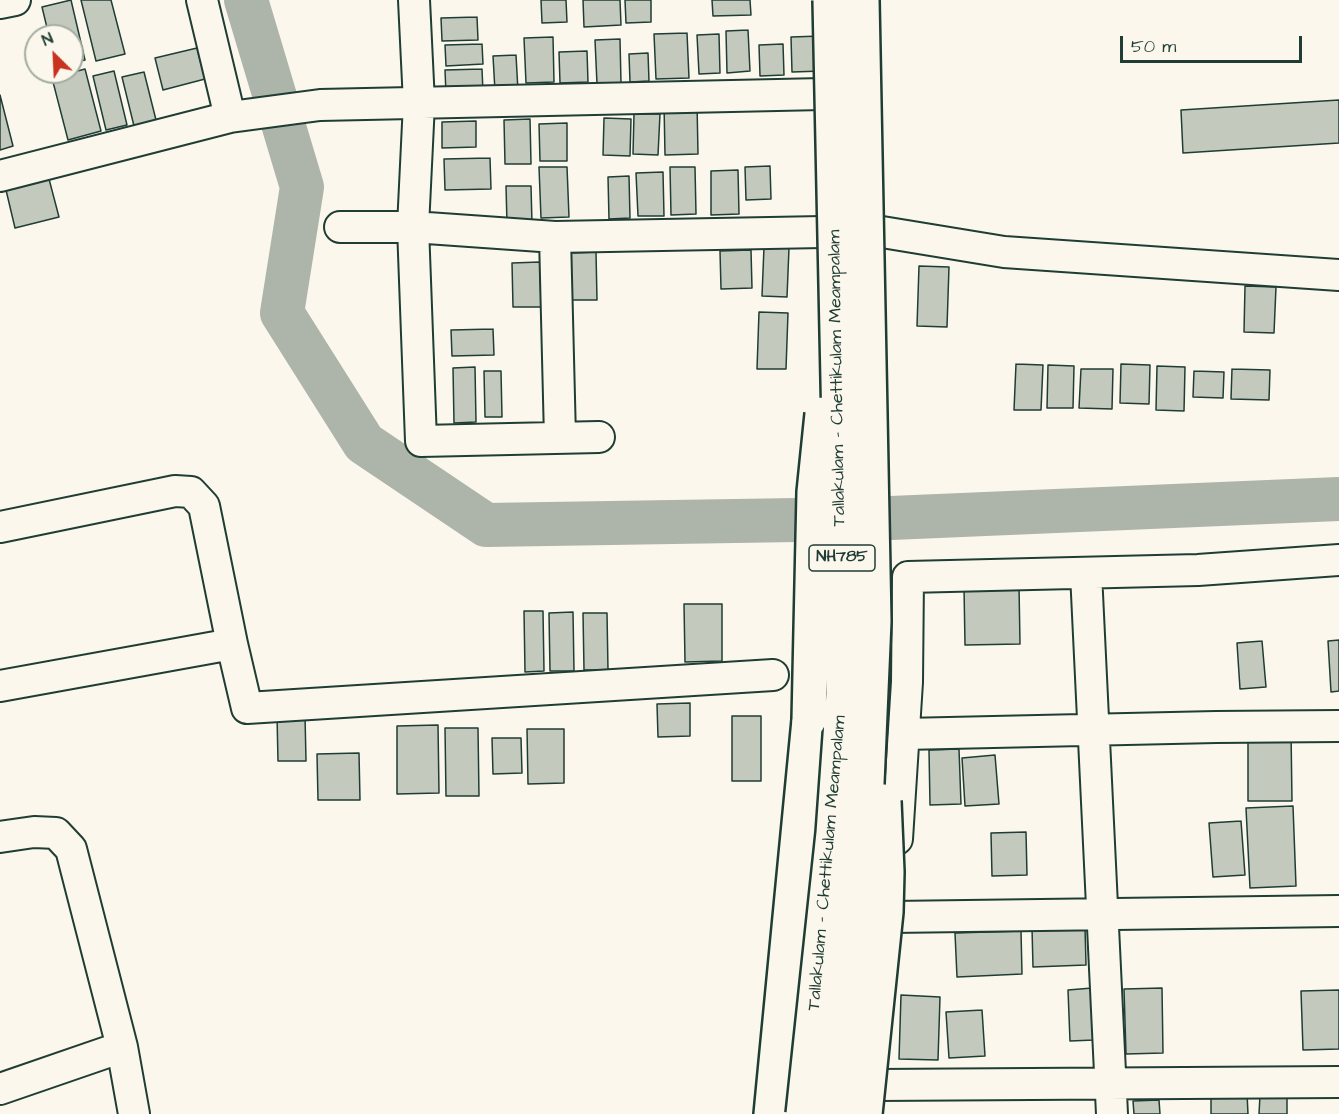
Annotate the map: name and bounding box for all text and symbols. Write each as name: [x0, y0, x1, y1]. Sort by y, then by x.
north arrow: [24, 24, 84, 84]
scale bar: [1123, 24, 1304, 62]
text: N: [38, 27, 57, 51]
text: 50 m: [1131, 34, 1176, 59]
street label: Tallakulam - Chettikulam Meampalam: [825, 230, 851, 526]
road number: NH785: [809, 545, 875, 571]
street label: Tallakulam - Chettikulam Meampalam: [804, 714, 852, 1012]

